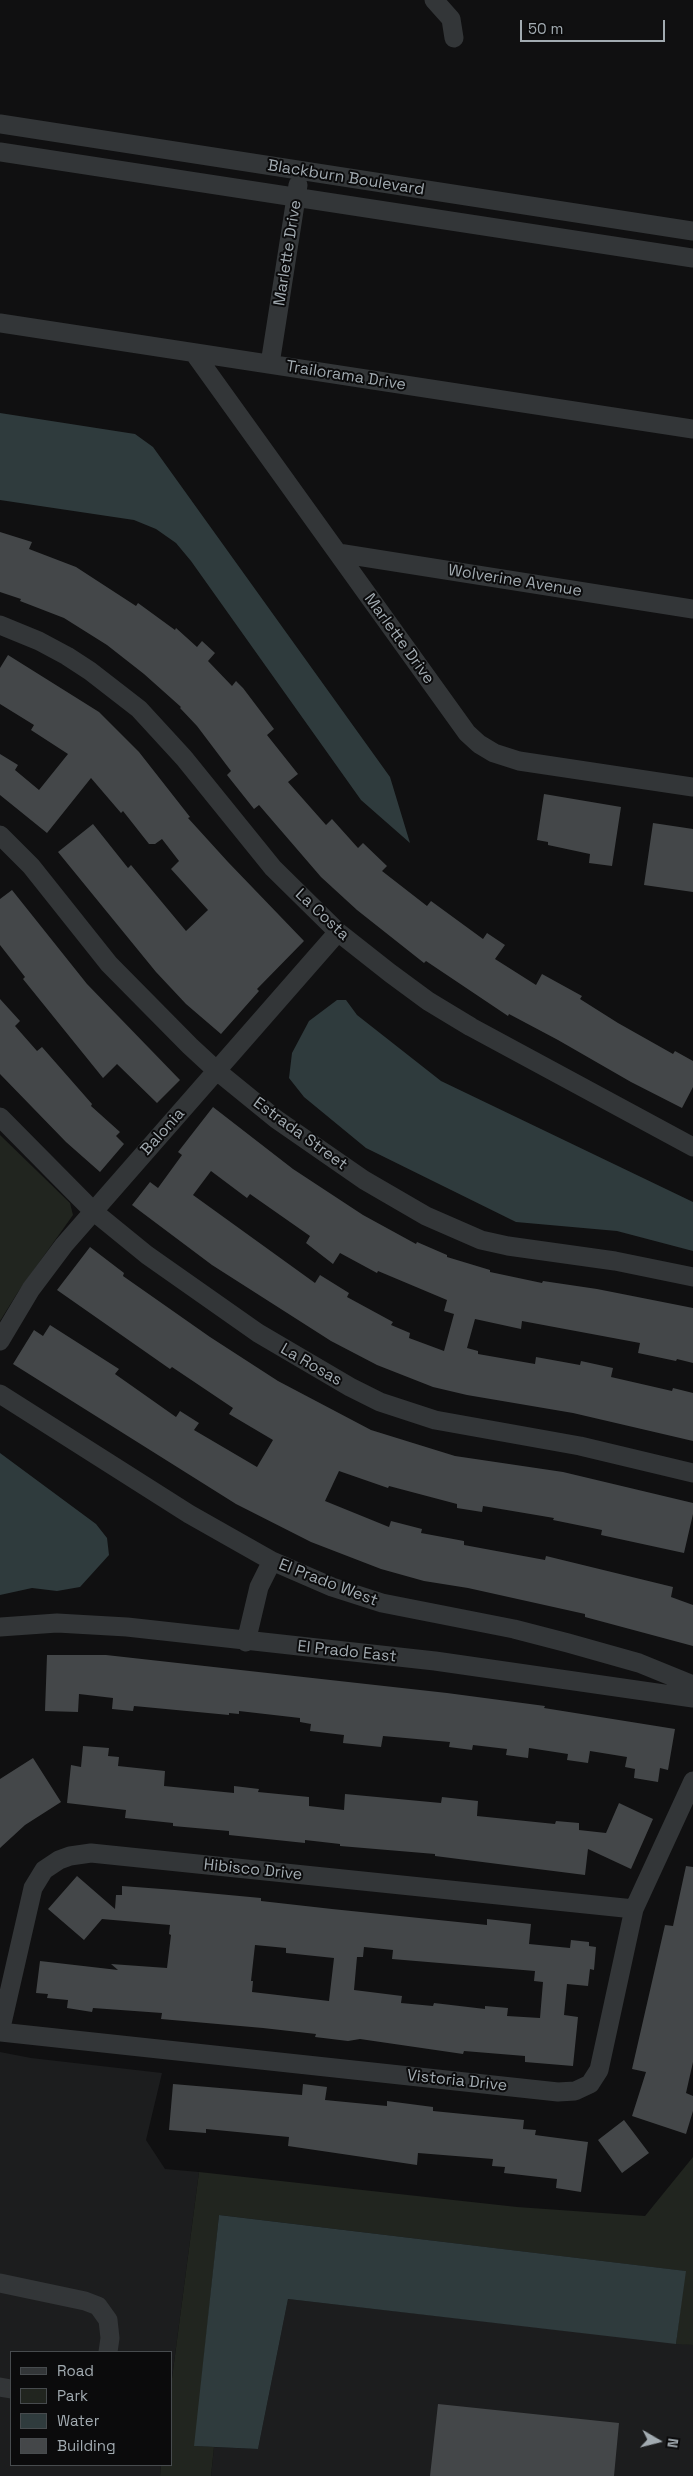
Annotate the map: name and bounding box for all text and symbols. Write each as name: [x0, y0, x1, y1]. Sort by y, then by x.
scale bar: [523, 10, 668, 42]
text: 50 m: [528, 19, 563, 38]
street label: Blackburn Boulevard: [266, 156, 426, 200]
street label: Marlette Drive: [270, 199, 306, 307]
street label: Trailorama Drive: [285, 357, 407, 395]
street label: Wolverine Avenue: [447, 561, 583, 601]
street label: Marlette Drive: [360, 590, 438, 688]
street label: La Costa: [291, 885, 353, 945]
street label: Estrada Street: [249, 1093, 351, 1175]
street label: Balonia: [137, 1105, 189, 1159]
street label: La Rosas: [277, 1340, 345, 1390]
street label: El Prado West: [276, 1555, 380, 1611]
street label: El Prado East: [297, 1637, 397, 1667]
street label: Hibisco Drive: [203, 1855, 303, 1885]
street label: Vistoria Drive: [406, 2066, 508, 2096]
legend: [10, 2351, 172, 2466]
text: Road: [57, 2361, 94, 2380]
text: Park: [57, 2386, 88, 2405]
text: Water: [57, 2411, 99, 2430]
north arrow: [633, 2416, 683, 2466]
text: Building: [57, 2436, 116, 2455]
text: N: [663, 2437, 682, 2449]

